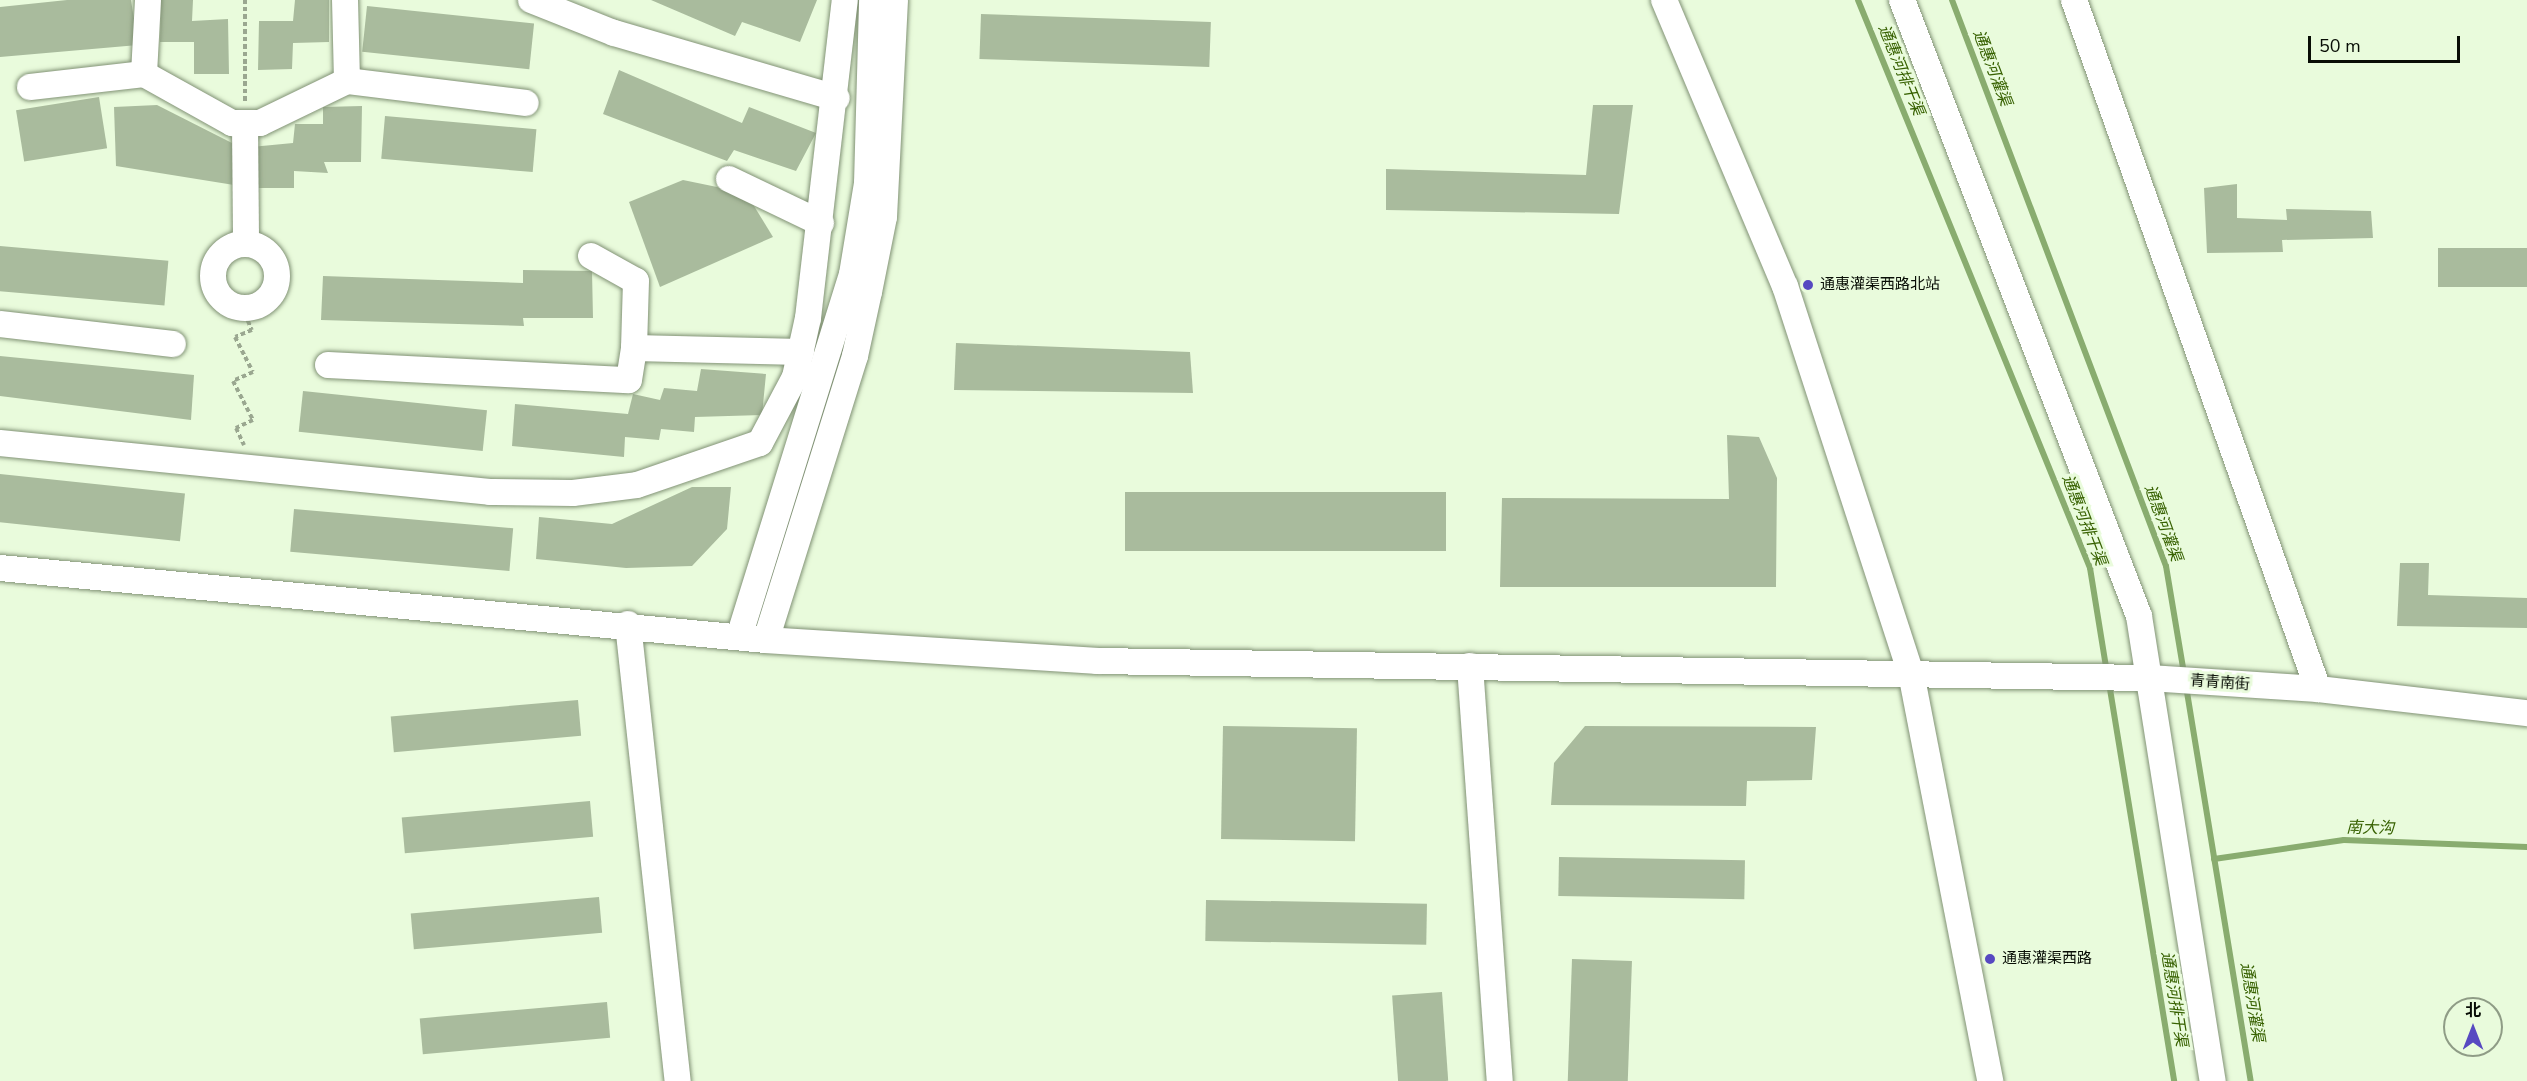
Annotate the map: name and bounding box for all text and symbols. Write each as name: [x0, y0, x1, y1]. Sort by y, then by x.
water label: 通惠河排干渠: [1874, 22, 1928, 118]
scale bar: [2311, 24, 2462, 62]
water label: 通惠河灌渠: [1969, 27, 2015, 109]
text: 50 m: [2319, 34, 2361, 58]
place label: 通惠灌渠西路北站: [1820, 276, 1940, 294]
marker: 通惠灌渠西路北站: [1801, 278, 1815, 292]
water label: 通惠河排干渠: [2058, 472, 2110, 568]
water label: 通惠河灌渠: [2140, 482, 2186, 564]
street label: 青青南街: [2189, 672, 2251, 694]
water label: 南大沟: [2346, 818, 2394, 838]
place label: 通惠灌渠西路: [2002, 950, 2092, 968]
water label: 通惠河排干渠: [2157, 950, 2191, 1048]
marker: 通惠灌渠西路: [1983, 952, 1997, 966]
water label: 通惠河灌渠: [2236, 961, 2268, 1043]
north arrow: [2443, 997, 2503, 1057]
text: 北: [2465, 1000, 2481, 1022]

